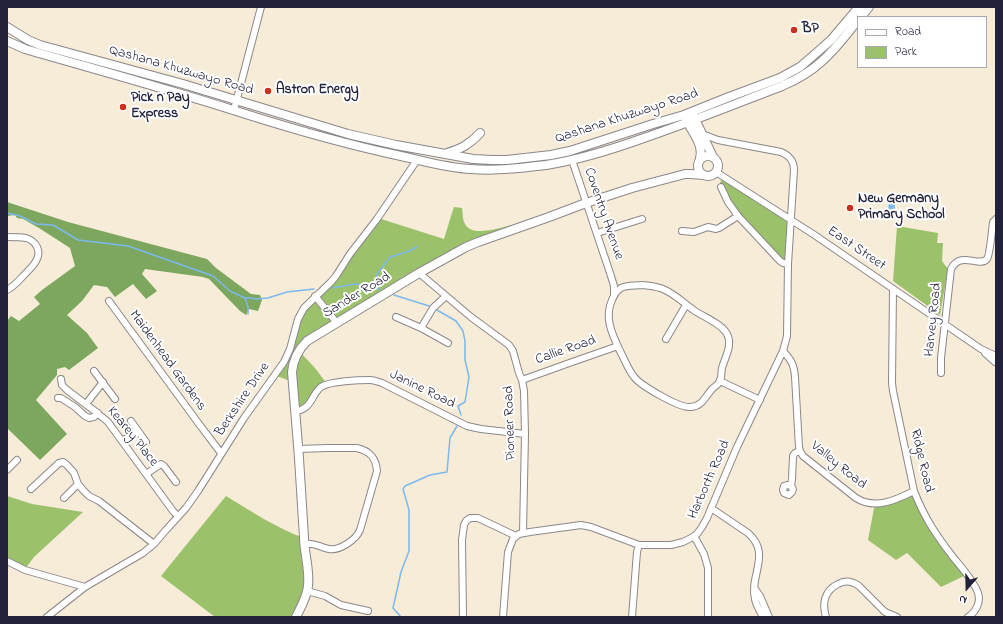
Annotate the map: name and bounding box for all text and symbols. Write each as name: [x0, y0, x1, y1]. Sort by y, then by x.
legend: [857, 16, 987, 68]
place label: BP: [802, 22, 819, 38]
text: Road: [895, 23, 921, 41]
marker: BP: [789, 25, 799, 35]
street label: Qashana Khuzwayo Road: [107, 42, 255, 100]
text: Park: [895, 43, 917, 61]
place label: Astron Energy: [276, 83, 359, 99]
marker: Astron Energy: [263, 86, 273, 96]
street label: Qashana Khuzwayo Road: [553, 86, 701, 148]
place label: Pick n Pay Express: [131, 91, 190, 124]
marker: Pick n Pay Express: [118, 102, 128, 112]
street label: Coventry Avenue: [579, 166, 627, 262]
place label: New Germany Primary School: [858, 192, 945, 224]
marker: New Germany Primary School: [845, 203, 855, 213]
street label: East Street: [824, 223, 888, 275]
street label: Sander Road: [320, 269, 394, 323]
street label: Harvey Road: [922, 282, 946, 358]
street label: Maidenhead Gardens: [125, 307, 209, 415]
street label: Callie Road: [534, 333, 598, 369]
street label: Berkshire Drive: [212, 360, 274, 440]
street label: Janine Road: [386, 367, 458, 413]
street label: Pioneer Road: [501, 385, 521, 461]
street label: Kearey Place: [103, 404, 161, 470]
street label: Ridge Road: [906, 428, 936, 494]
street label: Harborth Road: [685, 438, 735, 522]
street label: Valley Road: [807, 438, 869, 494]
north arrow: [947, 568, 987, 608]
text: N: [957, 590, 969, 608]

